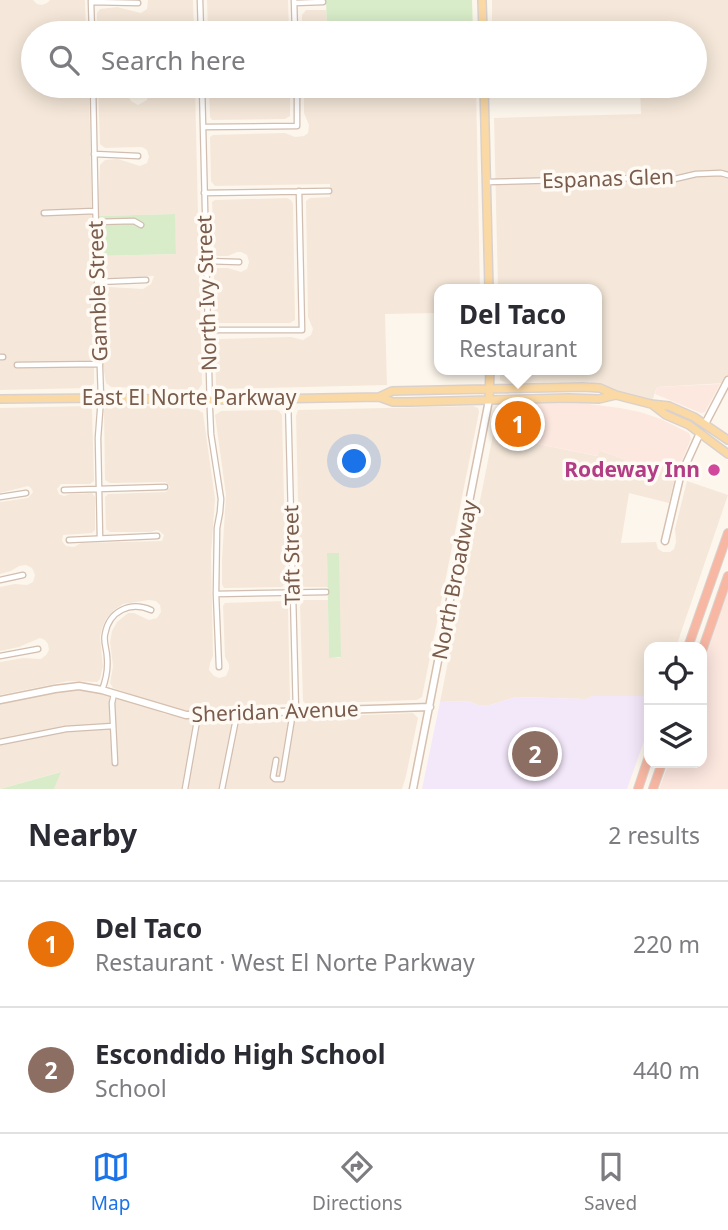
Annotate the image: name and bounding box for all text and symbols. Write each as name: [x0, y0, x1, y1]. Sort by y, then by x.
search box: [21, 21, 707, 98]
icon: search: [45, 41, 83, 79]
text: Search here: [101, 42, 246, 78]
street label: Espanas Glen: [541, 162, 675, 194]
street label: North Ivy Street: [189, 214, 223, 371]
street label: Gamble Street: [81, 220, 113, 362]
popup: [434, 284, 602, 375]
text: Del Taco: [459, 296, 566, 332]
text: Restaurant: [459, 332, 577, 364]
street label: East El Norte Parkway: [82, 383, 297, 411]
pin: 1: [495, 398, 541, 450]
your location: [337, 444, 371, 478]
place label: Rodeway Inn: [564, 455, 700, 483]
marker: Rodeway Inn: [706, 462, 722, 478]
street label: North Broadway: [425, 498, 483, 662]
street label: Taft Street: [276, 504, 306, 606]
map controls: [644, 642, 707, 768]
button: locate: [644, 642, 707, 705]
street label: Sheridan Avenue: [191, 694, 359, 728]
button: layers: [644, 705, 707, 768]
pin: 2: [512, 728, 558, 780]
text: Nearby: [28, 814, 137, 855]
text: 2 results: [608, 819, 700, 851]
text: Del Taco: [95, 910, 202, 946]
text: 1: [44, 928, 58, 960]
text: 220 m: [633, 928, 700, 960]
text: Restaurant · West El Norte Parkway: [95, 946, 475, 978]
text: Escondido High School: [95, 1036, 385, 1072]
text: 2: [44, 1054, 58, 1086]
text: 440 m: [633, 1054, 700, 1086]
text: School: [95, 1072, 167, 1104]
tab: Map: [91, 1148, 130, 1216]
tab: Directions: [312, 1148, 402, 1216]
tab: Saved: [584, 1148, 637, 1216]

